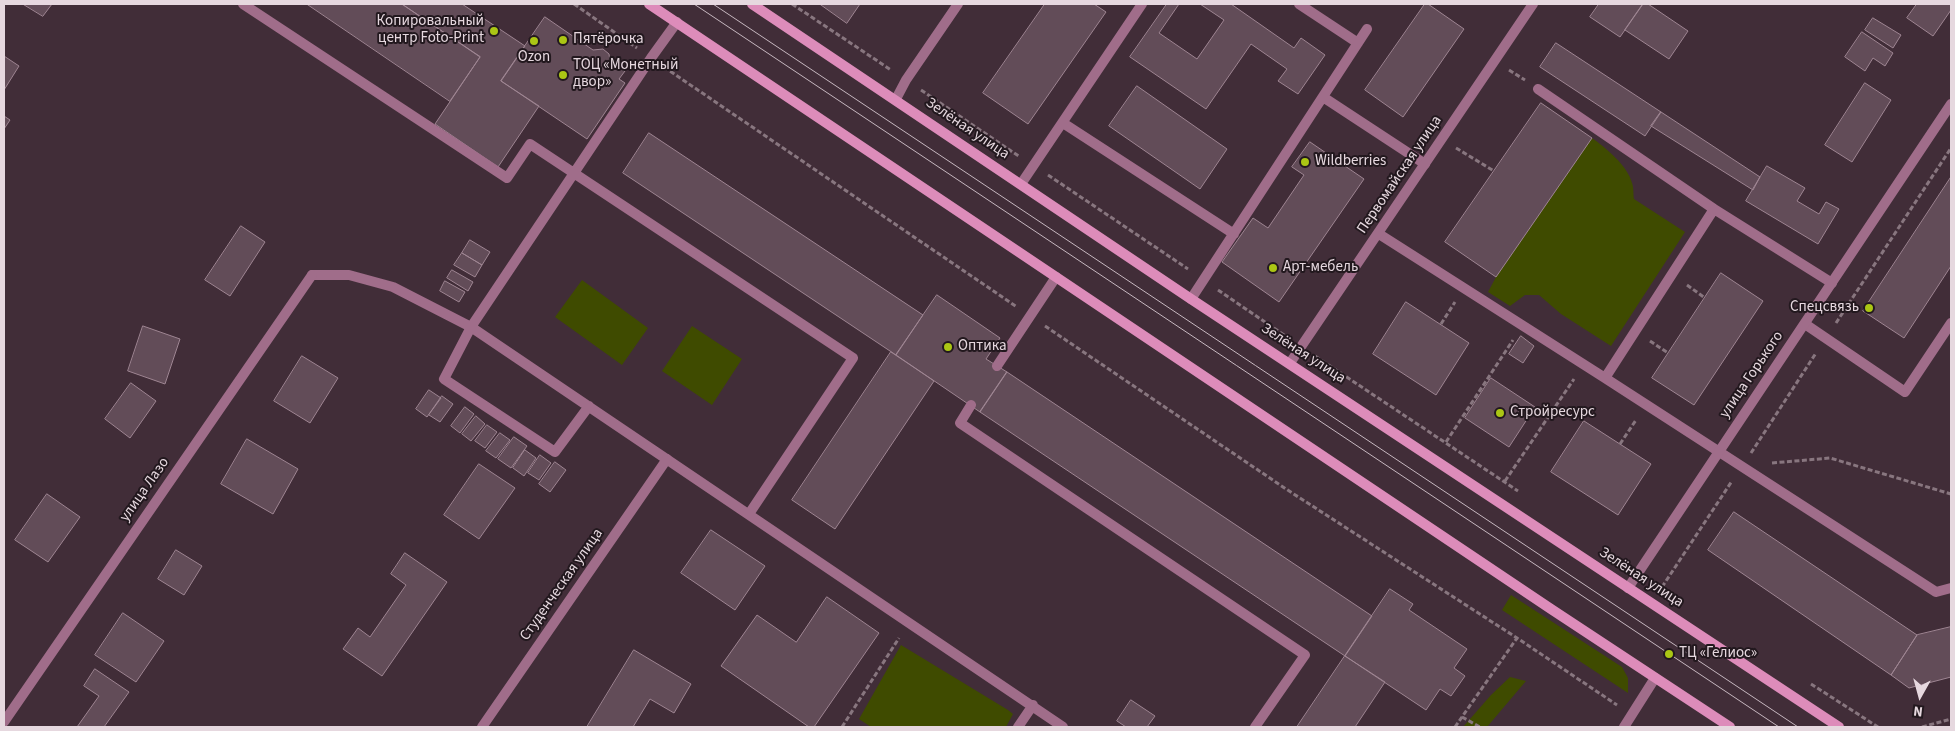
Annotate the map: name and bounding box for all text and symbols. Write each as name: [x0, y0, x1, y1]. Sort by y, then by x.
place label: Копировальный центр Foto-Print: [377, 13, 484, 48]
marker: Копировальный центр Foto-Print: [488, 25, 500, 37]
place label: Пятёрочка: [573, 31, 644, 49]
marker: Пятёрочка: [557, 34, 569, 46]
marker: Ozon: [528, 35, 540, 47]
place label: Ozon: [518, 49, 550, 67]
place label: ТОЦ «Монетный двор»: [573, 57, 678, 92]
marker: ТОЦ «Монетный двор»: [557, 69, 569, 81]
street label: Зелёная улица: [922, 94, 1012, 164]
street label: Первомайская улица: [1354, 113, 1446, 237]
place label: Wildberries: [1315, 153, 1386, 171]
marker: Wildberries: [1299, 156, 1311, 168]
place label: Арт-мебель: [1283, 259, 1358, 277]
marker: Арт-мебель: [1267, 262, 1279, 274]
place label: Спецсвязь: [1790, 299, 1859, 317]
marker: Спецсвязь: [1863, 302, 1875, 314]
street label: Зелёная улица: [1257, 320, 1349, 388]
street label: улица Горького: [1716, 328, 1788, 422]
place label: Оптика: [958, 338, 1006, 356]
marker: Оптика: [942, 341, 954, 353]
place label: Стройресурс: [1510, 404, 1595, 422]
marker: Стройресурс: [1494, 407, 1506, 419]
street label: улица Лазо: [116, 454, 174, 526]
street label: Студенческая улица: [517, 526, 607, 644]
street label: Зелёная улица: [1595, 544, 1687, 612]
place label: ТЦ «Гелиос»: [1679, 645, 1757, 663]
marker: ТЦ «Гелиос»: [1663, 648, 1675, 660]
north arrow: [1895, 671, 1945, 721]
text: N: [1912, 700, 1924, 721]

